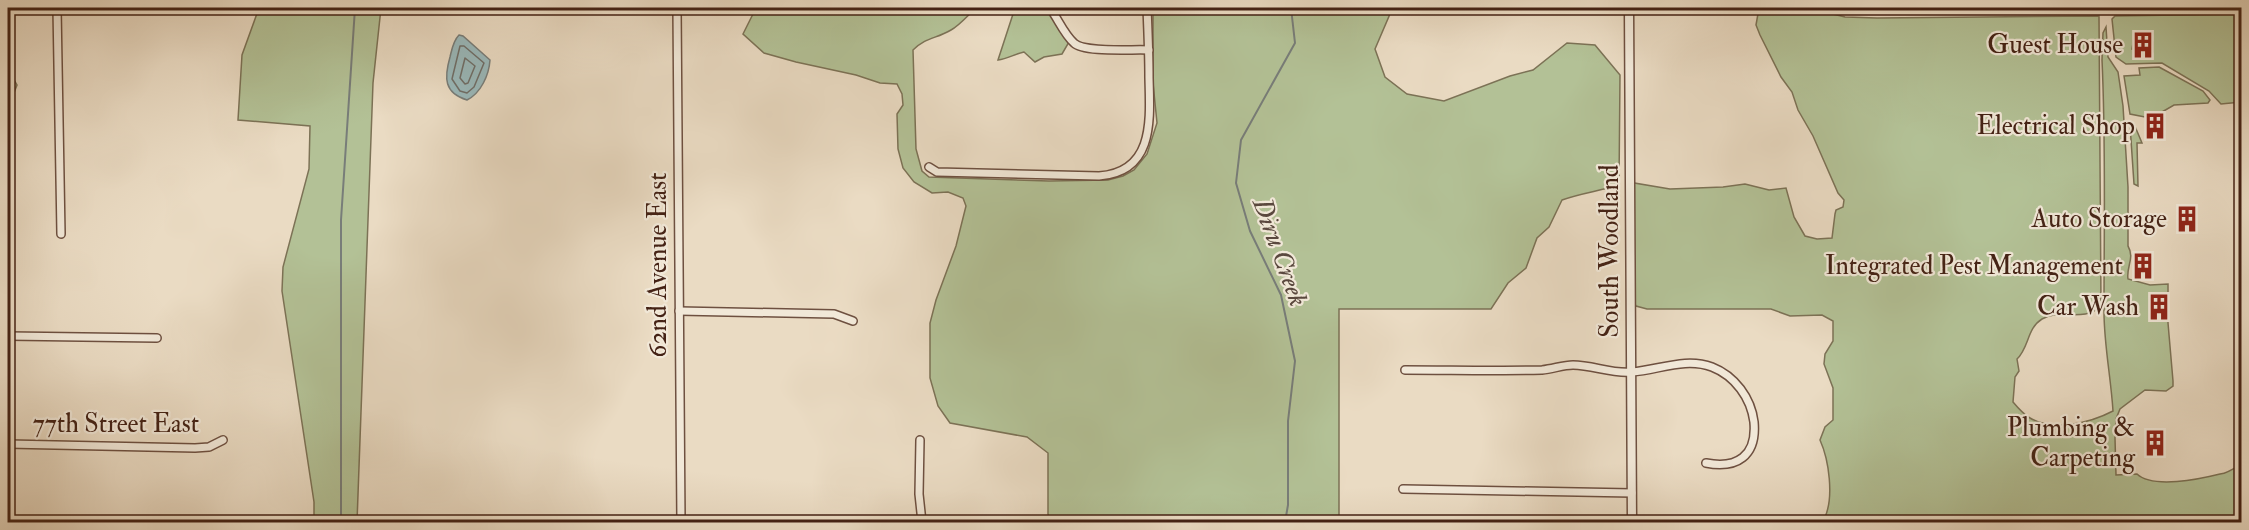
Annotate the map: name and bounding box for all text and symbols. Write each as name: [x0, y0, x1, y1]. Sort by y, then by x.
place label: Guest House: [1987, 29, 2123, 61]
building icon: Guest House: [2128, 30, 2158, 60]
place label: Electrical Shop: [1976, 110, 2135, 143]
building icon: Electrical Shop: [2140, 111, 2170, 141]
street label: South Woodland: [1594, 164, 1626, 338]
street label: 62nd Avenue East: [642, 172, 674, 358]
water label: Diru Creek: [1245, 192, 1315, 311]
place label: Auto Storage: [2031, 203, 2167, 235]
building icon: Auto Storage: [2172, 204, 2202, 234]
place label: Integrated Pest Management: [1825, 250, 2123, 282]
building icon: Integrated Pest Management: [2128, 251, 2158, 281]
place label: Car Wash: [2037, 291, 2139, 323]
building icon: Car Wash: [2144, 292, 2174, 322]
street label: 77th Street East: [33, 408, 199, 440]
place label: Plumbing & Carpeting: [2007, 412, 2136, 475]
building icon: Plumbing & Carpeting: [2140, 428, 2170, 458]

